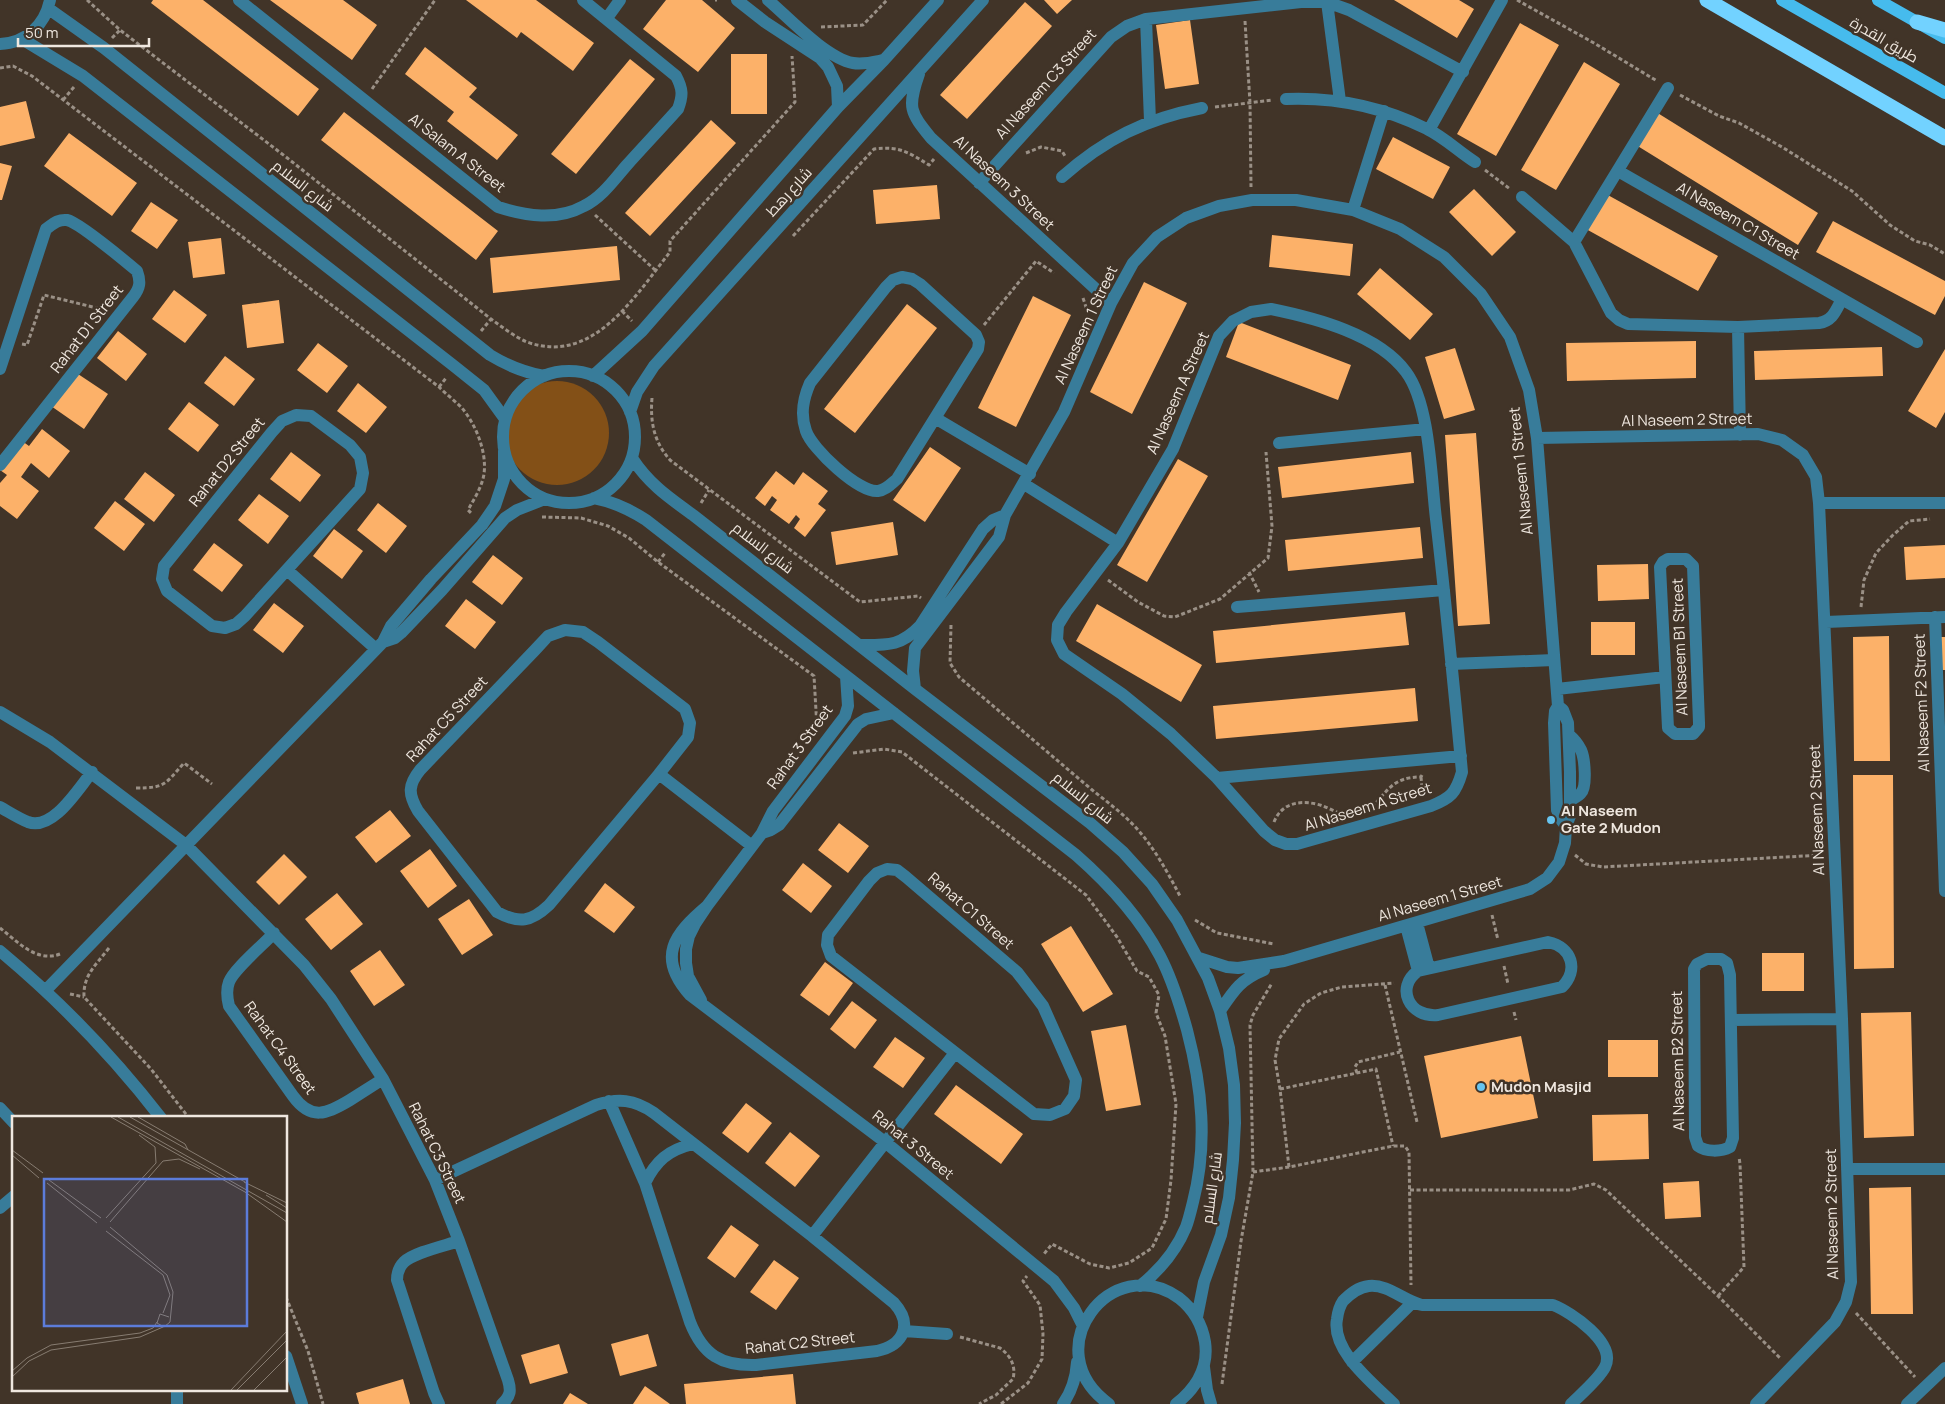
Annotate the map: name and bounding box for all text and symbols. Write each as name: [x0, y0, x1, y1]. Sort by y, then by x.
street label: طريق القدرة: [1846, 12, 1922, 68]
scale bar: [18, 15, 149, 47]
text: 50 m: [25, 22, 59, 43]
street label: Al Naseem C3 Street: [990, 24, 1101, 143]
street label: Al Salam A Street: [404, 108, 510, 197]
street label: Al Naseem 3 Street: [949, 130, 1059, 235]
street label: شارع السلام: [268, 155, 338, 217]
street label: شارع رهط: [761, 162, 817, 222]
street label: Al Naseem C1 Street: [1673, 177, 1804, 264]
street label: Al Naseem 1 Street: [1049, 262, 1122, 387]
street label: Rahat D1 Street: [45, 280, 128, 377]
street label: Al Naseem A Street: [1141, 328, 1214, 457]
street label: Al Naseem 1 Street: [1503, 406, 1538, 536]
street label: Al Naseem 2 Street: [1621, 408, 1753, 431]
street label: Rahat D2 Street: [184, 412, 269, 511]
street label: شارع السلام: [728, 517, 798, 579]
street label: Al Naseem B1 Street: [1667, 578, 1692, 716]
street label: Al Naseem F2 Street: [1909, 633, 1934, 773]
street label: Rahat C5 Street: [401, 671, 492, 766]
street label: Rahat 3 Street: [762, 700, 837, 793]
street label: Al Naseem 2 Street: [1804, 744, 1829, 876]
street label: شارع السلام: [1048, 767, 1118, 829]
street label: Al Naseem A Street: [1302, 777, 1434, 836]
place label: Al Naseem Gate 2 Mudon: [1561, 800, 1661, 838]
marker: Al Naseem Gate 2 Mudon: [1545, 814, 1557, 826]
street label: Rahat C1 Street: [924, 867, 1019, 954]
street label: Al Naseem 1 Street: [1375, 871, 1504, 926]
street label: Al Naseem B2 Street: [1666, 991, 1689, 1131]
street label: Rahat C4 Street: [239, 997, 321, 1099]
place label: Mudon Masjid: [1491, 1076, 1592, 1097]
marker: Mudon Masjid: [1475, 1081, 1487, 1093]
street label: Rahat C3 Street: [404, 1099, 471, 1207]
street label: Rahat 3 Street: [868, 1105, 959, 1184]
inset map: [12, 1116, 288, 1392]
street label: Al Naseem 2 Street: [1820, 1148, 1843, 1280]
street label: شارع السلام: [1196, 1151, 1228, 1225]
street label: Rahat C2 Street: [744, 1326, 856, 1359]

